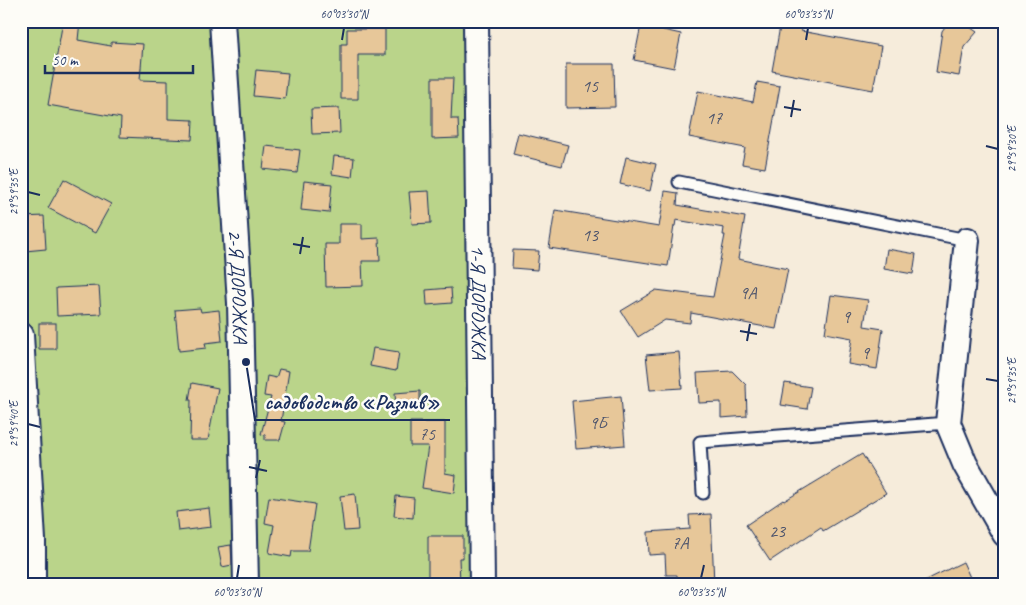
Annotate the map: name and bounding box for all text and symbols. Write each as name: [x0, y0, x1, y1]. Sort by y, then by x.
text: 60°03'30"N: [320, 6, 369, 22]
text: 60°03'35"N: [784, 6, 833, 22]
scale bar: [45, 42, 192, 74]
text: 50 m: [52, 51, 79, 70]
house number: 15: [582, 75, 599, 97]
house number: 17: [706, 107, 723, 129]
text: 29°59'30"E: [1004, 124, 1020, 172]
text: 29°59'35"E: [6, 167, 22, 215]
house number: 13: [582, 224, 600, 246]
street label: 2-Я ДОРОЖКА: [223, 229, 253, 345]
street label: 1-Я ДОРОЖКА: [466, 245, 492, 360]
house number: 9А: [739, 282, 758, 304]
house number: 9: [842, 306, 852, 328]
house number: 9: [861, 342, 871, 364]
text: 29°59'35"E: [1004, 356, 1020, 404]
callout: садоводство «Разлив»: [255, 384, 450, 420]
text: садоводство «Разлив»: [264, 389, 440, 416]
text: 29°59'40"E: [6, 399, 22, 447]
house number: 9Б: [589, 412, 609, 434]
house number: 75: [419, 423, 436, 445]
house number: 23: [769, 520, 787, 542]
house number: 7А: [671, 532, 690, 554]
text: 60°03'30"N: [213, 584, 262, 600]
text: 60°03'35"N: [677, 584, 726, 600]

